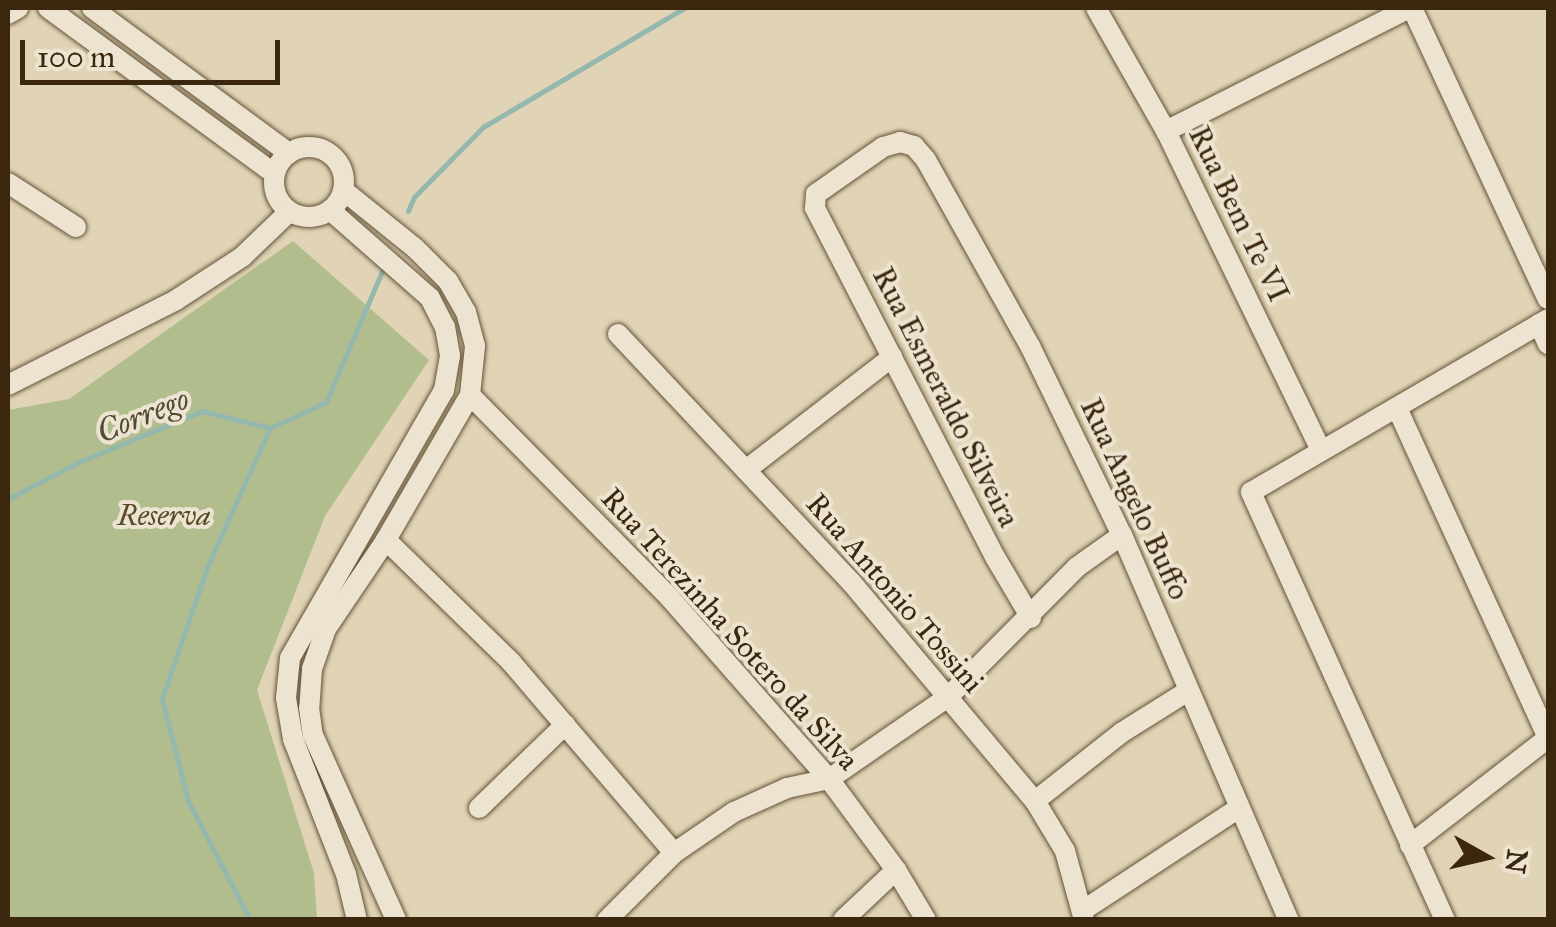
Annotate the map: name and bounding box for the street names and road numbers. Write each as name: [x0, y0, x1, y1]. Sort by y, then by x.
street label: Rua Bem Te VI: [1181, 120, 1297, 308]
street label: Rua Esmeraldo Silveira: [865, 261, 1027, 533]
street label: Rua Angelo Buffo: [1073, 393, 1197, 605]
street label: Rua Terezinha Sotero da Silva: [594, 480, 866, 778]
street label: Rua Antonio Tossini: [799, 486, 991, 700]

